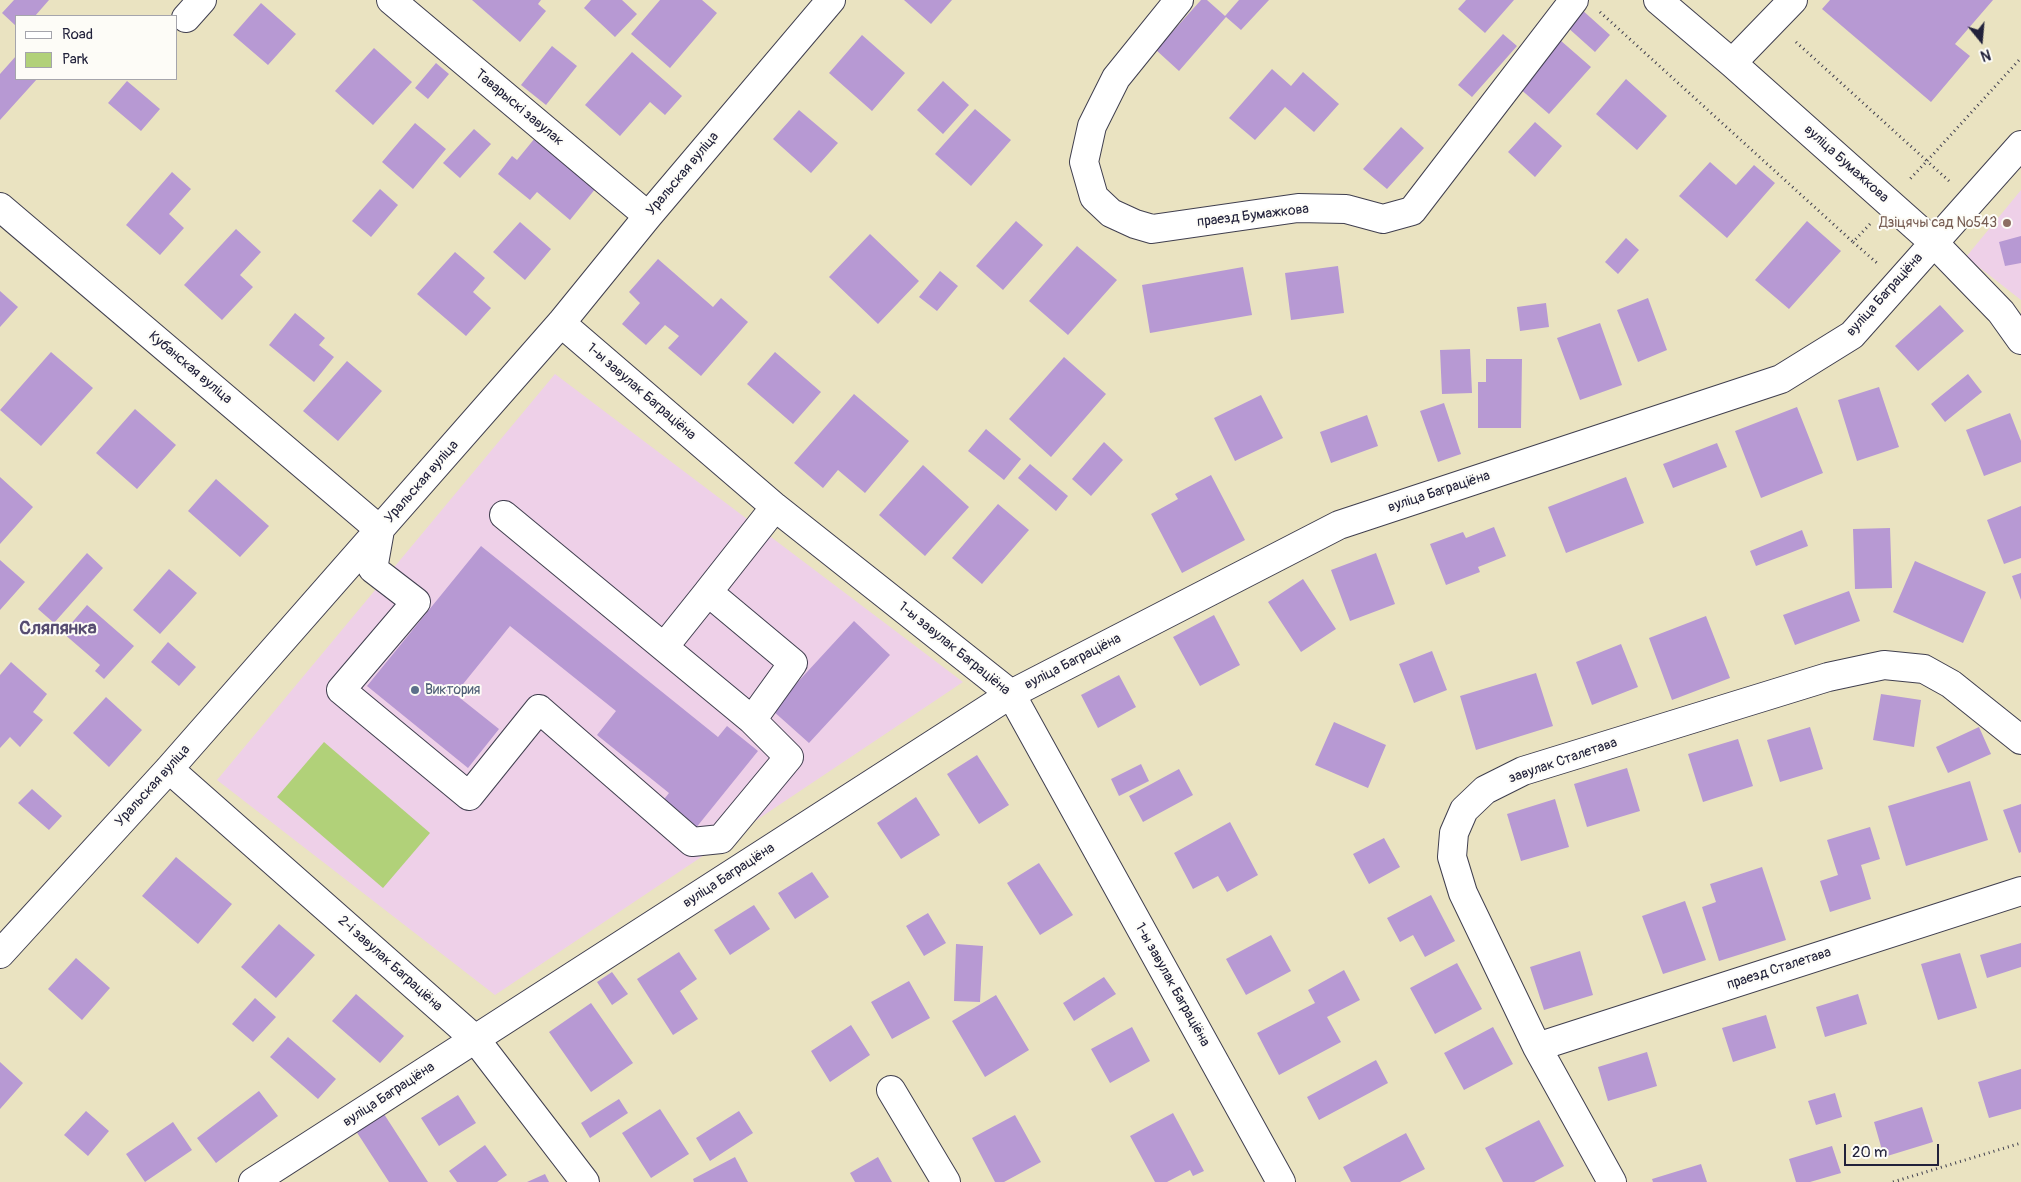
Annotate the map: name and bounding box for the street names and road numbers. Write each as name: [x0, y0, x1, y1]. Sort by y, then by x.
street label: Таварыскі завулак: [471, 66, 567, 150]
street label: вуліца Бумажкова: [1800, 122, 1892, 206]
street label: Уральская вуліца: [643, 129, 723, 219]
street label: праезд Бумажкова: [1196, 201, 1310, 231]
street label: вуліца Баграціёна: [1843, 250, 1927, 340]
street label: Кубанская вуліца: [145, 328, 235, 408]
street label: 1-ы завулак Баграціёна: [583, 340, 699, 444]
street label: Уральская вуліца: [382, 437, 462, 527]
street label: вуліца Баграціёна: [1386, 468, 1492, 516]
street label: 1-ы завулак Баграціёна: [895, 599, 1013, 699]
street label: вуліца Баграціёна: [1022, 630, 1124, 694]
street label: завулак Сталетава: [1507, 735, 1619, 787]
street label: Уральская вуліца: [112, 742, 194, 830]
street label: вуліца Баграціёна: [680, 840, 778, 912]
street label: 2-і завулак Баграціёна: [334, 913, 446, 1015]
street label: 1-ы завулак Баграціёна: [1131, 920, 1213, 1050]
street label: праезд Сталетава: [1725, 944, 1833, 994]
street label: вуліца Баграціёна: [340, 1059, 438, 1131]

